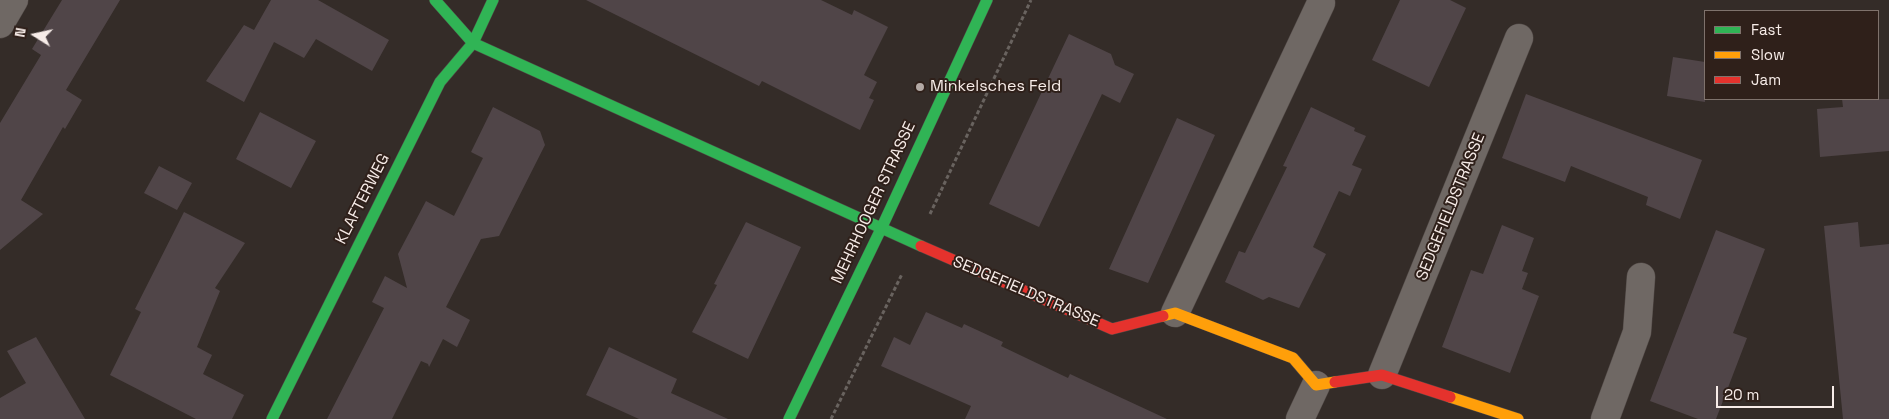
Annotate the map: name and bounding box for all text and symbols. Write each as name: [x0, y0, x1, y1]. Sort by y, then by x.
north arrow: [10, 10, 60, 60]
legend: [1704, 10, 1879, 100]
text: Fast: [1751, 20, 1782, 39]
text: N: [11, 26, 30, 39]
text: Slow: [1751, 45, 1785, 64]
text: Jam: [1751, 70, 1781, 89]
place label: Minkelsches Feld: [930, 77, 1061, 97]
marker: Minkelsches Feld: [914, 81, 926, 93]
street label: MEHRHOOGER STRASSE: [828, 119, 920, 287]
street label: SEDGEFIELDSTRASSE: [1413, 130, 1489, 284]
street label: KLAFTERWEG: [332, 150, 394, 248]
street label: SEDGEFIELDSTRASSE: [950, 252, 1102, 332]
scale bar: [1719, 376, 1836, 408]
text: 20 m: [1724, 385, 1759, 404]

